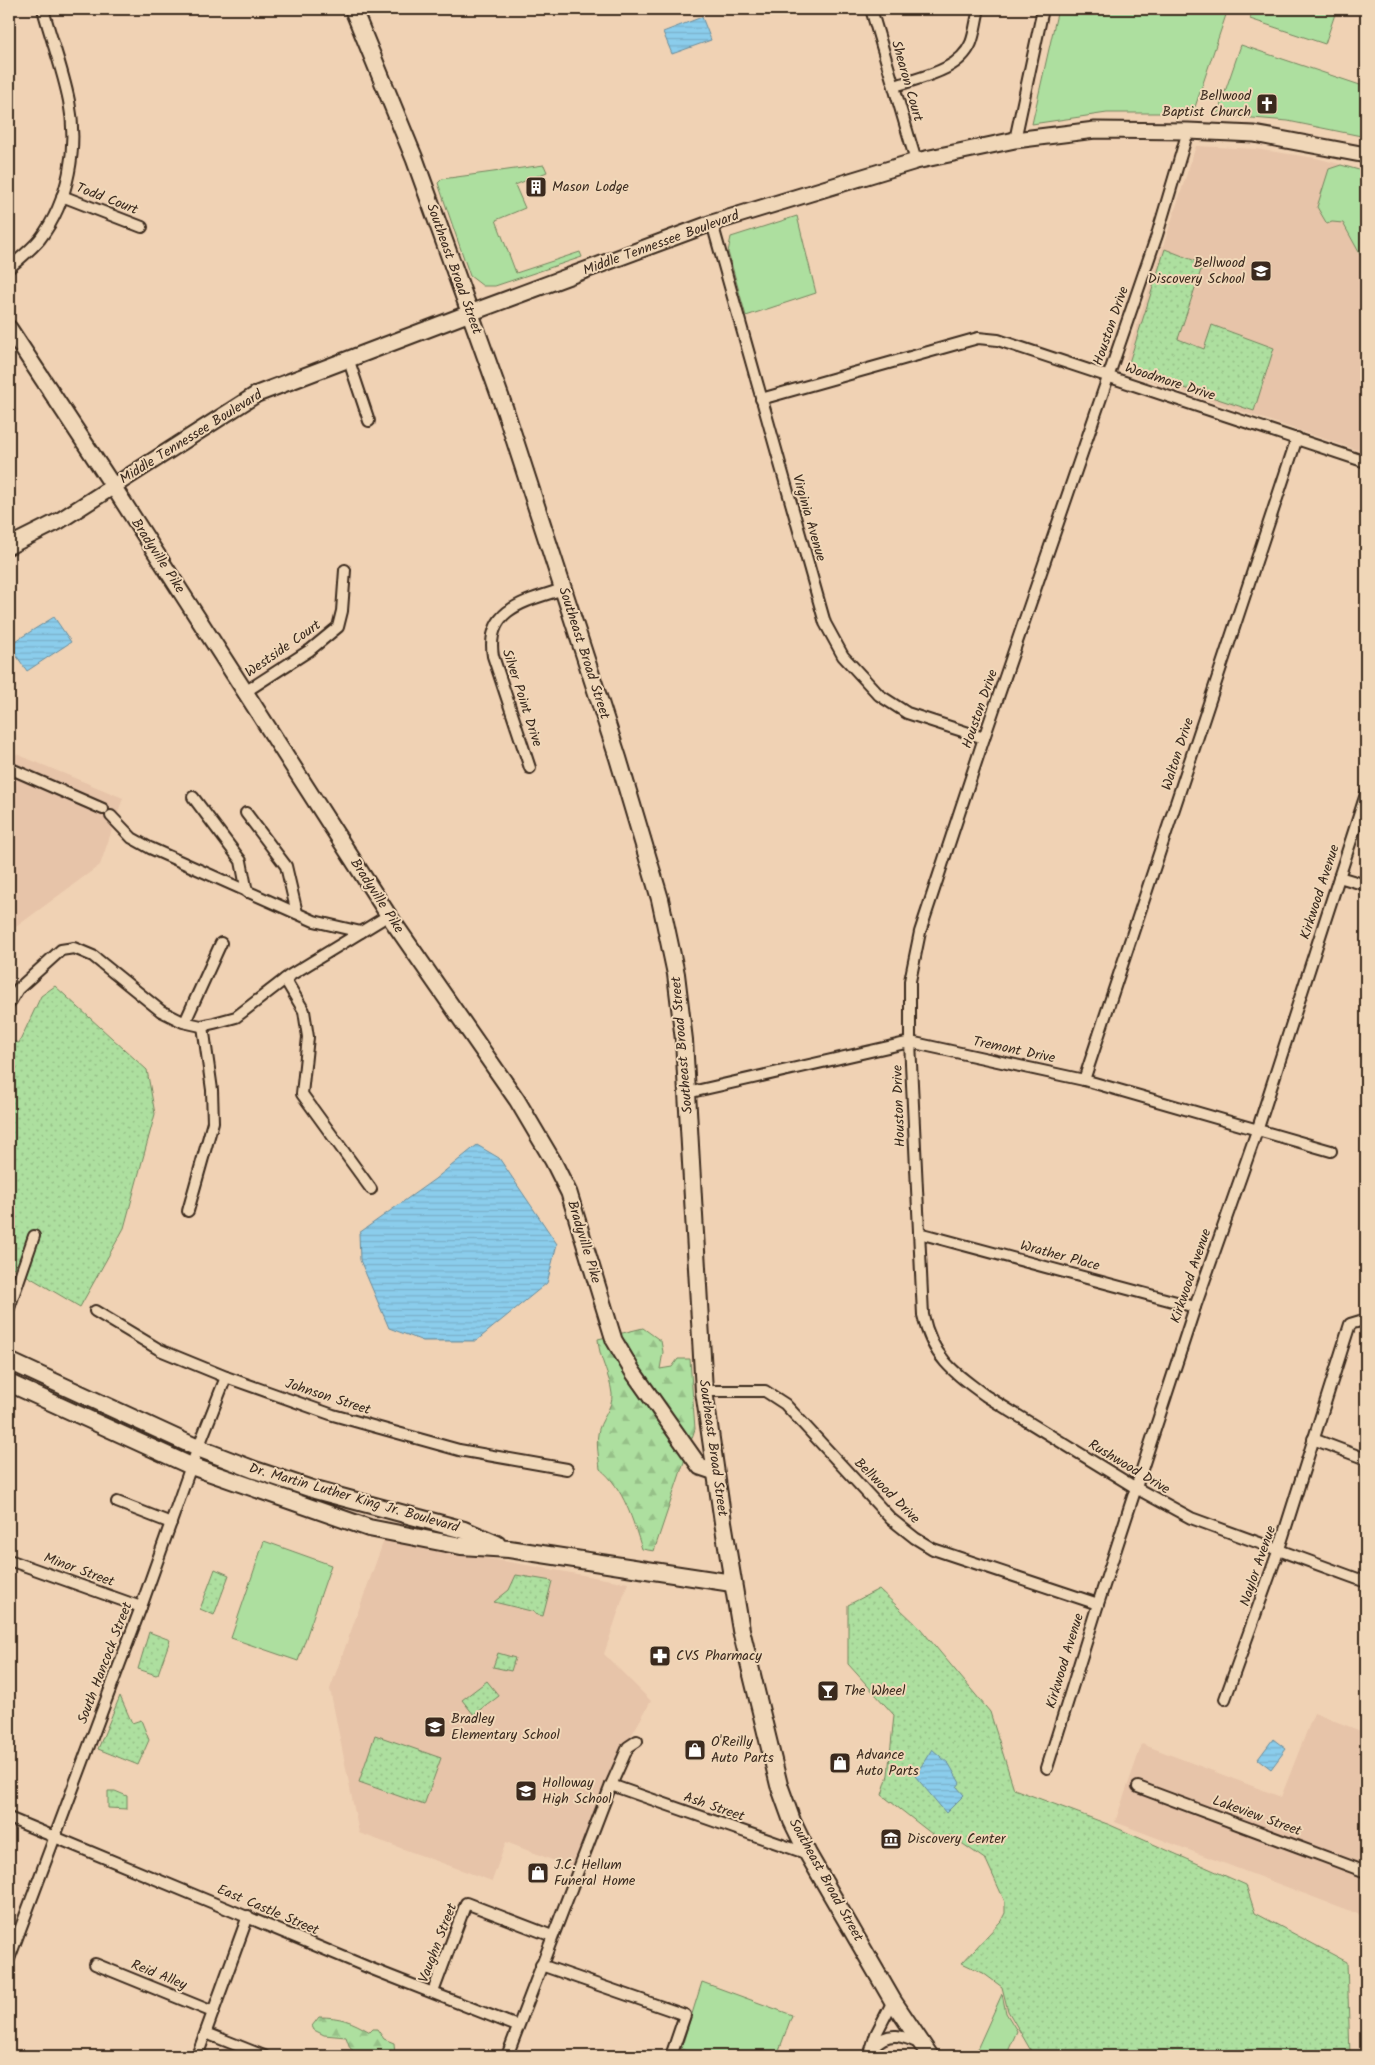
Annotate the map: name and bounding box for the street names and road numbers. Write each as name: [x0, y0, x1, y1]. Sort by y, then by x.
street label: Shearon Court: [885, 38, 929, 125]
street label: Todd Court: [73, 177, 142, 221]
street label: Southeast Broad Street: [420, 200, 488, 338]
street label: Middle Tennessee Boulevard: [580, 204, 743, 281]
street label: Houston Drive: [1087, 283, 1135, 369]
street label: Woodmore Drive: [1122, 357, 1219, 407]
street label: Middle Tennessee Boulevard: [115, 384, 268, 490]
street label: Virginia Avenue: [786, 472, 832, 565]
street label: Bradyville Pike: [125, 514, 191, 598]
street label: Southeast Broad Street: [552, 584, 616, 723]
street label: Westside Court: [241, 614, 326, 683]
street label: Silver Point Drive: [496, 646, 548, 750]
street label: Houston Drive: [956, 666, 1004, 752]
street label: Walton Drive: [1156, 714, 1200, 793]
street label: Kirkwood Avenue: [1294, 841, 1346, 942]
street label: Bradyville Pike: [344, 854, 410, 938]
street label: Southeast Broad Street: [665, 975, 699, 1115]
street label: Tremont Drive: [971, 1031, 1058, 1070]
street label: Houston Drive: [887, 1064, 911, 1148]
street label: Bradyville Pike: [561, 1198, 607, 1287]
street label: Kirkwood Avenue: [1165, 1225, 1218, 1326]
street label: Wrather Place: [1018, 1235, 1103, 1277]
street label: Johnson Street: [282, 1373, 374, 1421]
street label: Southeast Broad Street: [693, 1378, 734, 1518]
street label: Rushwood Drive: [1084, 1434, 1175, 1501]
street label: Bellwood Drive: [849, 1453, 926, 1530]
street label: Dr. Martin Luther King Jr. Boulevard: [246, 1457, 463, 1539]
street label: Naylor Avenue: [1234, 1522, 1282, 1609]
street label: Minor Street: [40, 1547, 118, 1593]
street label: South Hancock Street: [72, 1598, 139, 1727]
street label: Kirkwood Avenue: [1040, 1610, 1090, 1711]
street label: Ash Street: [681, 1786, 748, 1828]
street label: Lakeview Street: [1209, 1790, 1305, 1842]
street label: Southeast Broad Street: [783, 1814, 869, 1946]
street label: East Castle Street: [214, 1879, 323, 1942]
street label: Vaughn Street: [413, 1900, 463, 1986]
street label: Reid Alley: [128, 1954, 191, 1996]

